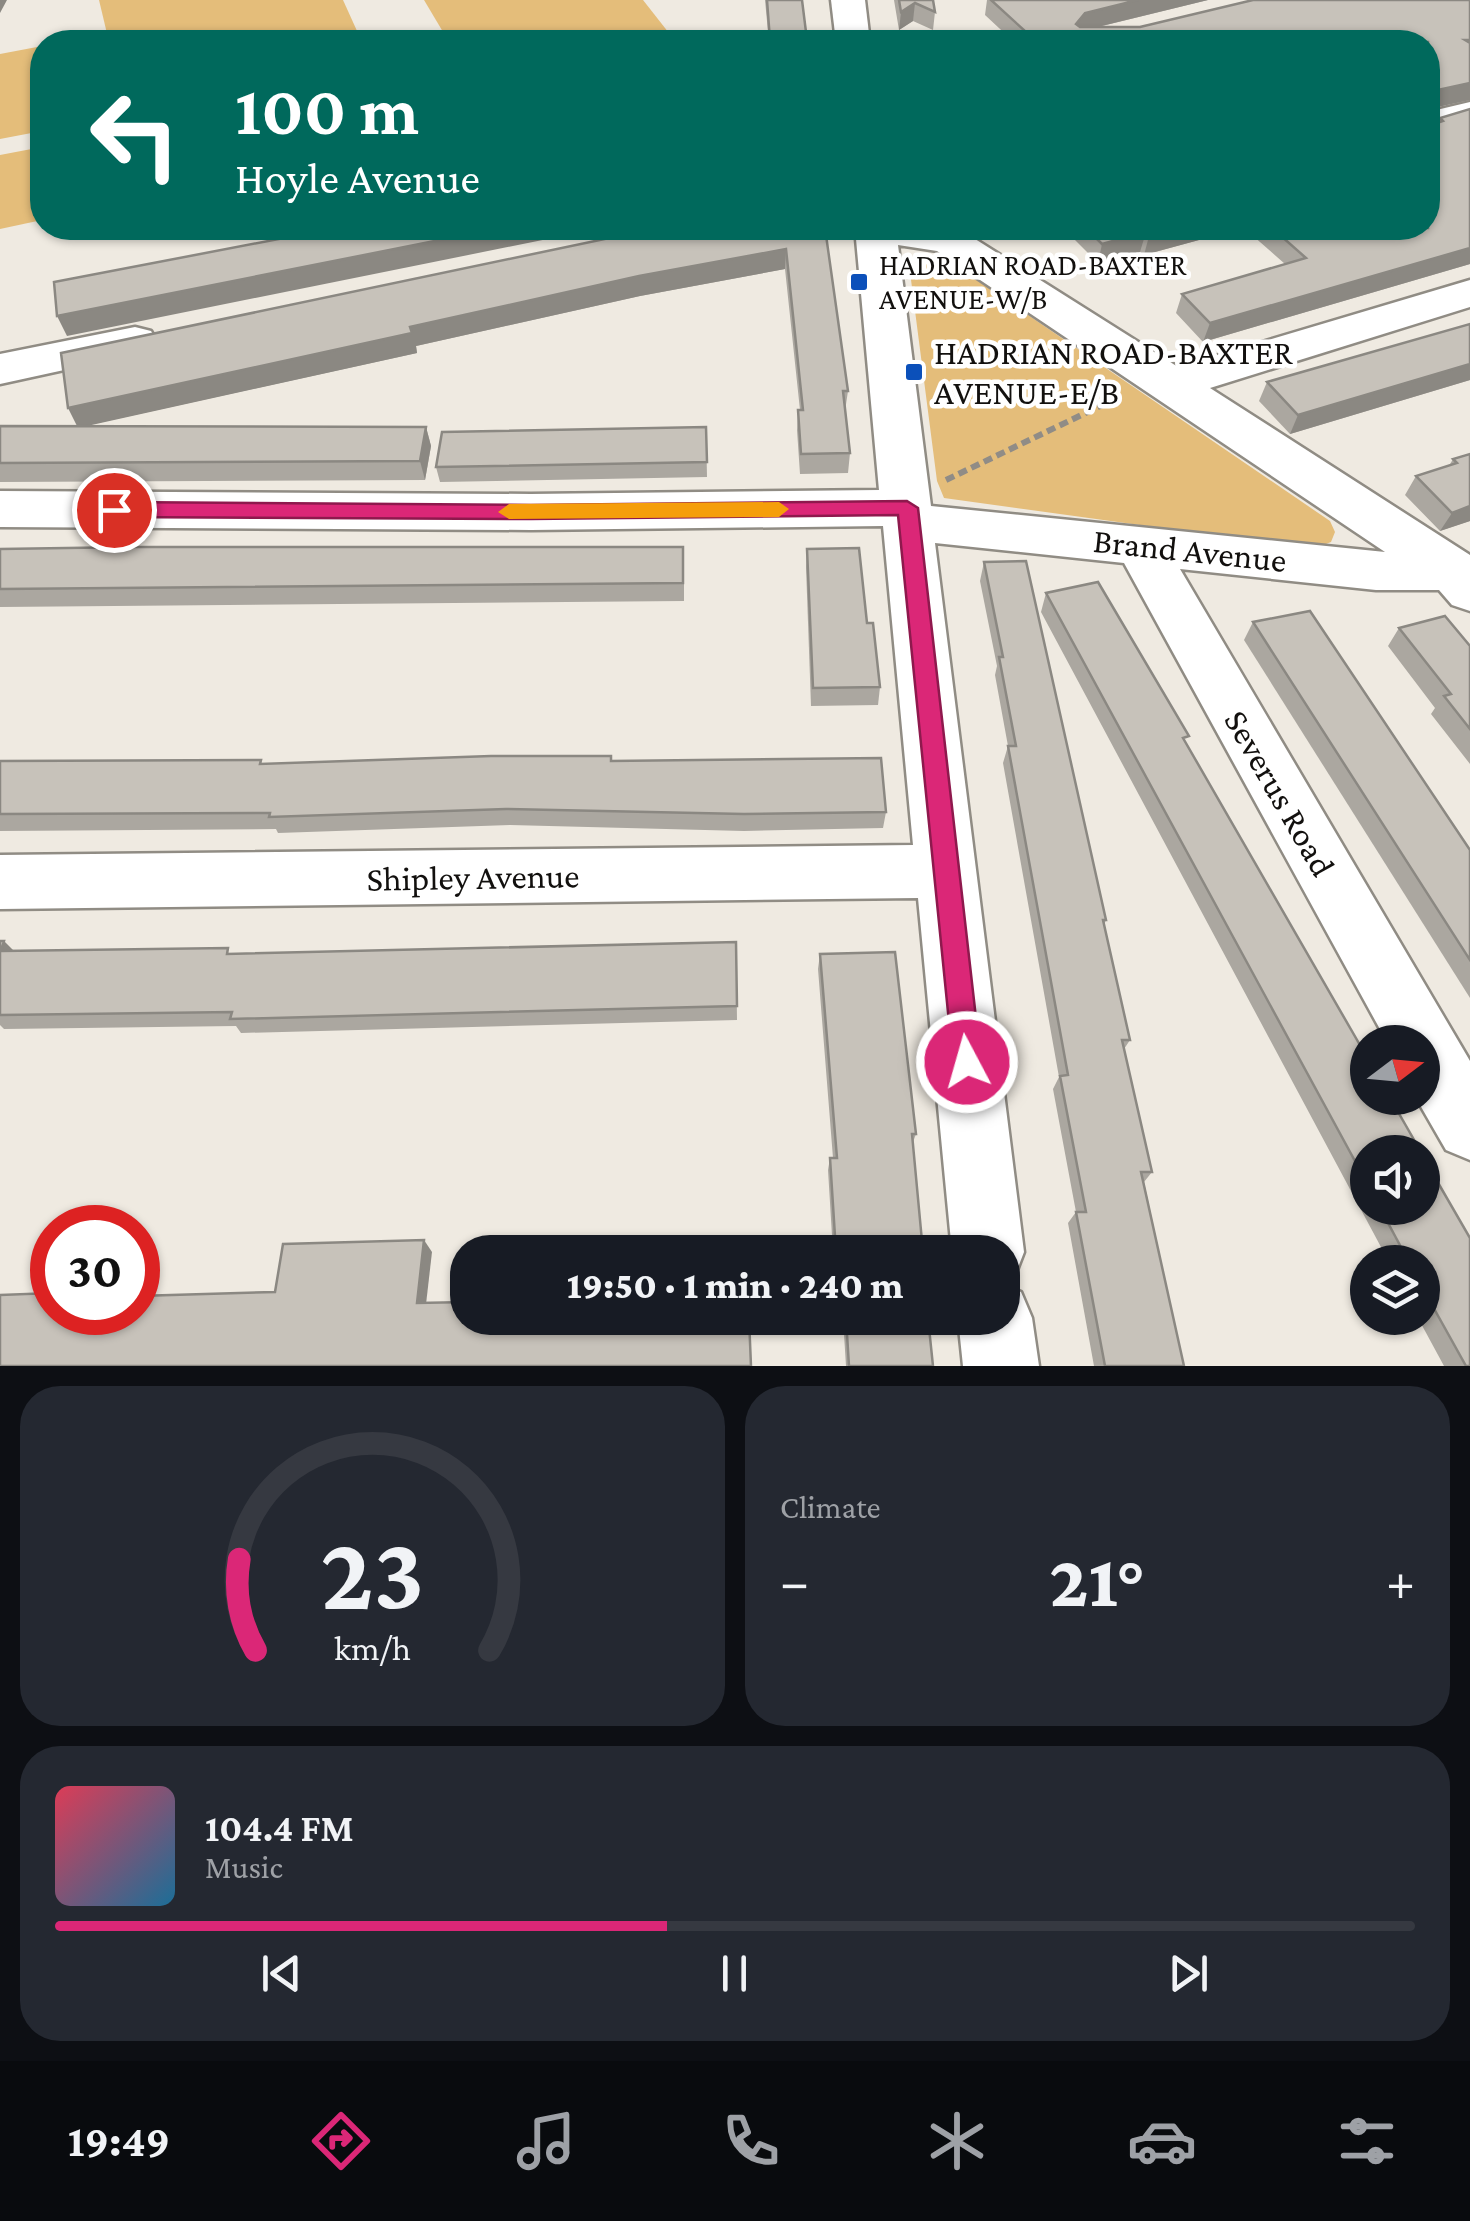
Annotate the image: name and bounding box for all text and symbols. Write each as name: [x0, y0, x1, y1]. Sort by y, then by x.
icon: left: [70, 70, 200, 200]
text: 100 m: [235, 71, 419, 149]
text: Hoyle Avenue: [235, 153, 480, 203]
place label: HADRIAN ROAD-BAXTER AVENUE-W/B: [879, 248, 1187, 315]
marker: HADRIAN ROAD-BAXTER AVENUE-W/B: [848, 271, 870, 293]
place label: HADRIAN ROAD-BAXTER AVENUE-E/B: [934, 333, 1293, 412]
marker: HADRIAN ROAD-BAXTER AVENUE-E/B: [903, 361, 925, 383]
pin: [72, 468, 157, 553]
icon: arrive: [87, 483, 142, 538]
street label: Brand Avenue: [1091, 521, 1288, 580]
street label: Severus Road: [1216, 703, 1343, 883]
street label: Shipley Avenue: [366, 856, 580, 899]
position arrow: [915, 1010, 1019, 1114]
north arrow: [1350, 1025, 1440, 1115]
map controls: [1350, 1025, 1440, 1335]
button: sound: [1350, 1135, 1440, 1225]
speed limit sign: 30: [30, 1205, 160, 1335]
button: layers: [1350, 1245, 1440, 1335]
text: 19:50 · 1 min · 240 m: [567, 1264, 903, 1306]
text: Climate: [780, 1489, 881, 1525]
text: 23: [321, 1515, 424, 1630]
text: 21°: [1049, 1539, 1146, 1622]
text: −: [780, 1551, 809, 1612]
text: +: [1386, 1551, 1415, 1612]
text: km/h: [334, 1628, 411, 1668]
text: 104.4 FM: [205, 1807, 354, 1849]
text: Music: [205, 1849, 283, 1885]
icon: previous: [254, 1946, 309, 2001]
icon: pause: [707, 1946, 762, 2001]
icon: next: [1161, 1946, 1216, 2001]
icon: directions: [306, 2106, 376, 2176]
icon: music: [511, 2106, 581, 2176]
icon: phone: [716, 2106, 786, 2176]
icon: climate: [922, 2106, 992, 2176]
icon: car: [1127, 2106, 1197, 2176]
icon: filters: [1332, 2106, 1402, 2176]
text: 19:49: [68, 2116, 170, 2166]

